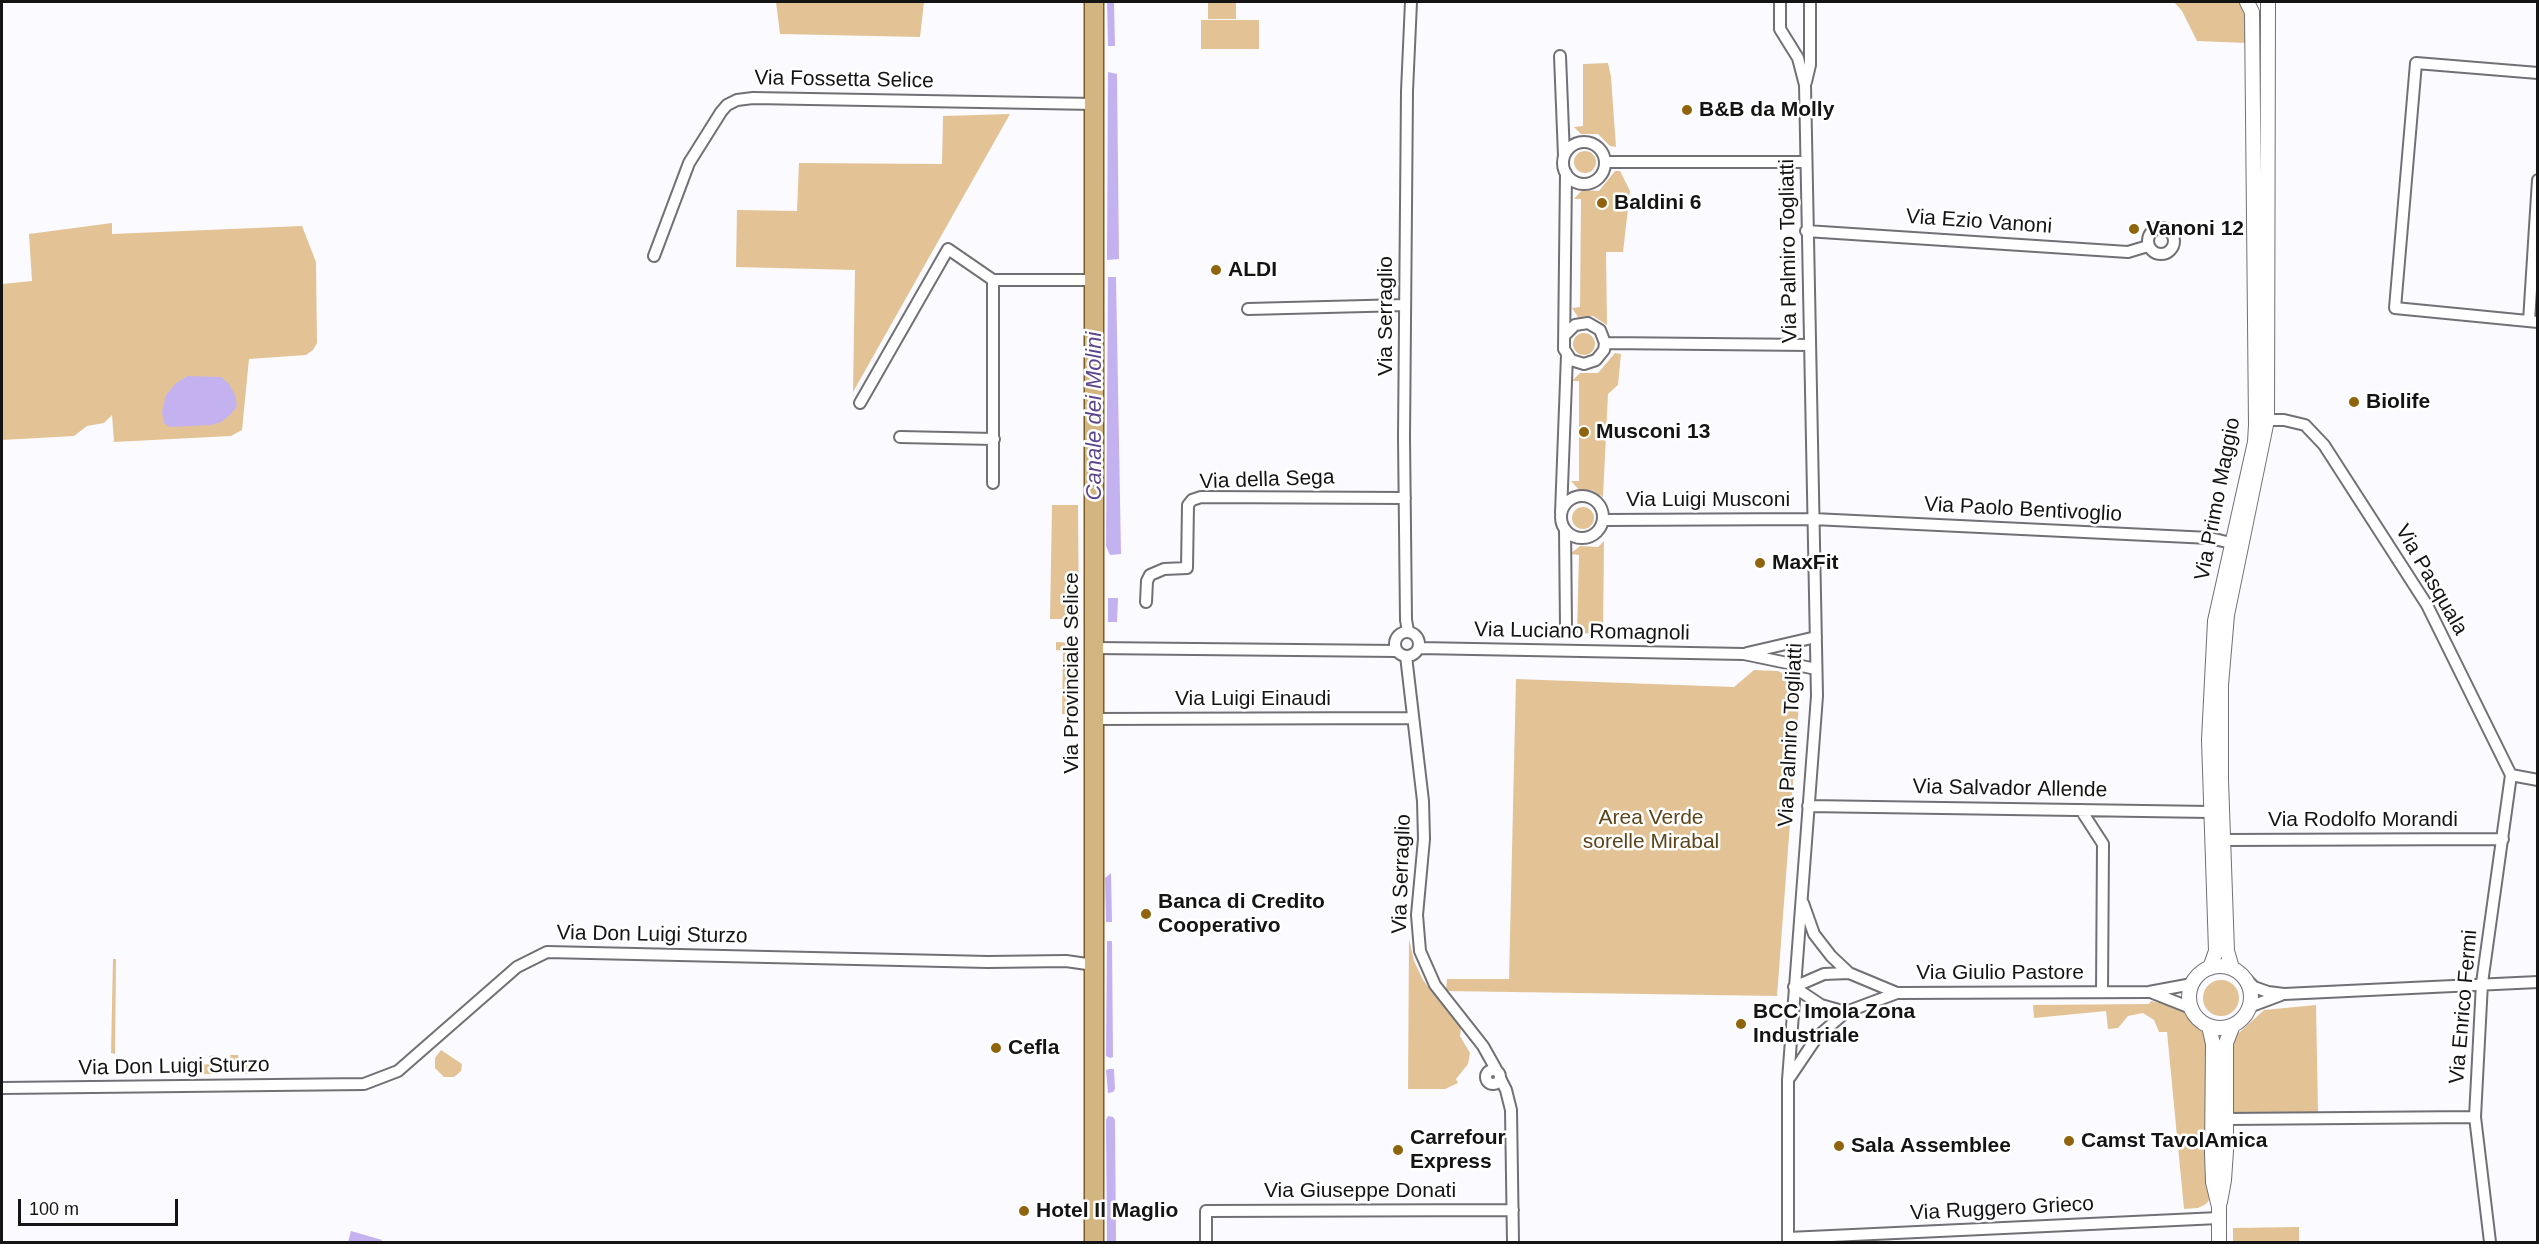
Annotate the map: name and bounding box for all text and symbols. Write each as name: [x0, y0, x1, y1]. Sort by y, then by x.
street label: Via Fossetta Selice: [754, 66, 934, 94]
place label: B&B da Molly: [1699, 97, 1834, 123]
marker: B&B da Molly: [1680, 103, 1694, 117]
street label: Via Palmiro Togliatti: [1775, 159, 1803, 343]
place label: Baldini 6: [1614, 190, 1702, 216]
marker: Baldini 6: [1595, 196, 1609, 210]
street label: Via Ezio Vanoni: [1905, 204, 2053, 240]
place label: Vanoni 12: [2146, 216, 2244, 242]
marker: Vanoni 12: [2127, 222, 2141, 236]
street label: Via Serraglio: [1373, 256, 1399, 376]
place label: ALDI: [1228, 257, 1277, 283]
marker: ALDI: [1209, 263, 1223, 277]
water label: Canale dei Molini: [1082, 332, 1108, 500]
place label: Biolife: [2366, 389, 2430, 415]
marker: Biolife: [2347, 395, 2361, 409]
street label: Via Primo Maggio: [2190, 415, 2246, 583]
place label: Musconi 13: [1596, 419, 1710, 445]
marker: Musconi 13: [1577, 425, 1591, 439]
street label: Via della Sega: [1199, 465, 1335, 495]
street label: Via Luigi Musconi: [1626, 487, 1790, 513]
street label: Via Paolo Bentivoglio: [1923, 492, 2123, 528]
street label: Via Pasquala: [2389, 520, 2473, 640]
place label: MaxFit: [1772, 550, 1839, 576]
marker: MaxFit: [1753, 556, 1767, 570]
street label: Via Provinciale Selice: [1059, 572, 1085, 774]
street label: Via Luciano Romagnoli: [1474, 618, 1690, 646]
street label: Via Palmiro Togliatti: [1774, 642, 1808, 828]
street label: Via Luigi Einaudi: [1175, 686, 1331, 712]
street label: Via Salvador Allende: [1913, 775, 2107, 803]
park label: Area Verde sorelle Mirabal: [1583, 805, 1719, 855]
street label: Via Rodolfo Morandi: [2268, 807, 2458, 833]
street label: Via Serraglio: [1387, 814, 1417, 934]
place label: Banca di Credito Cooperativo: [1158, 889, 1325, 939]
marker: Banca di Credito Cooperativo: [1139, 907, 1153, 921]
street label: Via Don Luigi Sturzo: [556, 921, 748, 949]
street label: Via Enrico Fermi: [2445, 929, 2483, 1085]
street label: Via Giulio Pastore: [1916, 960, 2084, 986]
place label: BCC Imola Zona Industriale: [1753, 999, 1915, 1049]
marker: BCC Imola Zona Industriale: [1734, 1017, 1748, 1031]
place label: Cefla: [1008, 1035, 1059, 1061]
marker: Cefla: [989, 1041, 1003, 1055]
street label: Via Don Luigi Sturzo: [78, 1053, 270, 1081]
place label: Carrefour Express: [1410, 1125, 1506, 1175]
place label: Camst TavolAmica: [2081, 1128, 2267, 1154]
place label: Sala Assemblee: [1851, 1133, 2011, 1159]
marker: Camst TavolAmica: [2062, 1134, 2076, 1148]
marker: Sala Assemblee: [1832, 1139, 1846, 1153]
marker: Carrefour Express: [1391, 1143, 1405, 1157]
street label: Via Giuseppe Donati: [1264, 1178, 1456, 1204]
scale bar: [21, 1187, 182, 1225]
street label: Via Ruggero Grieco: [1909, 1192, 2095, 1226]
place label: Hotel Il Maglio: [1036, 1198, 1178, 1224]
text: 100 m: [29, 1199, 79, 1219]
marker: Hotel Il Maglio: [1017, 1204, 1031, 1218]

